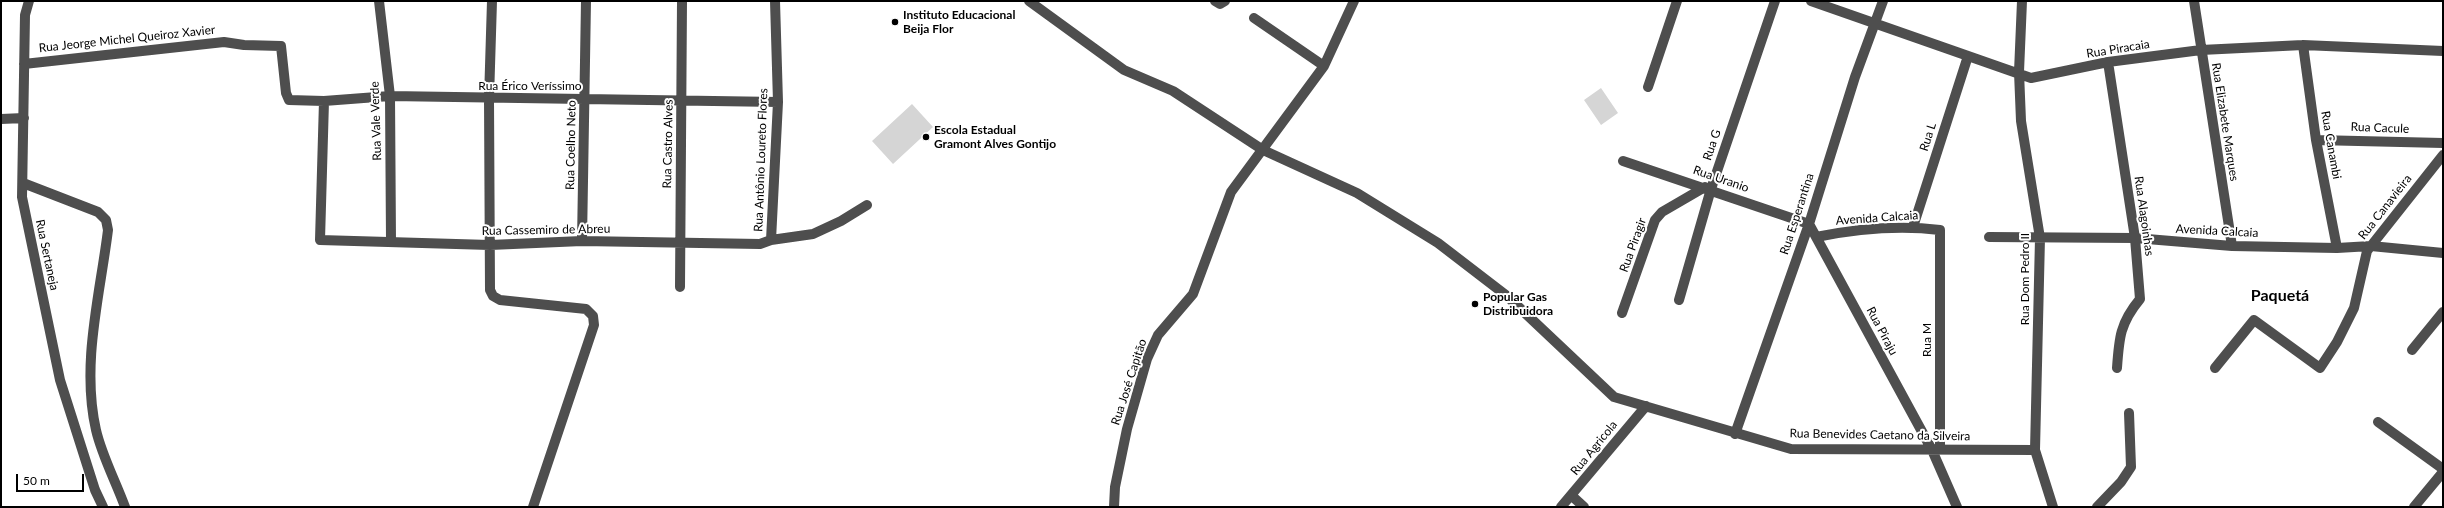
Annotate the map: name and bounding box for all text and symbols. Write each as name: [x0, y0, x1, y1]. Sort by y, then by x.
place label: Instituto Educacional Beija Flor: [903, 8, 1015, 36]
marker: Instituto Educacional Beija Flor: [890, 17, 900, 27]
street label: Rua Jeorge Michel Queiroz Xavier: [38, 23, 216, 55]
street label: Rua Piracaia: [2085, 37, 2151, 61]
street label: Rua Elizabete Marques: [2209, 62, 2241, 182]
street label: Rua Érico Veríssimo: [478, 79, 582, 93]
street label: Rua Vale Verde: [367, 81, 385, 161]
street label: Rua Antônio Loureto Flores: [751, 88, 771, 232]
street label: Rua Castro Alves: [660, 99, 676, 189]
street label: Rua Coelho Neto: [563, 100, 579, 190]
street label: Rua Canambi: [2318, 110, 2344, 180]
street label: Rua Cacule: [2350, 120, 2410, 136]
street label: Rua L: [1917, 121, 1939, 153]
place label: Escola Estadual Gramont Alves Gontijo: [934, 123, 1056, 151]
street label: Rua G: [1700, 128, 1724, 162]
marker: Escola Estadual Gramont Alves Gontijo: [921, 132, 931, 142]
street label: Rua Uranio: [1691, 163, 1751, 195]
street label: Rua Esperantina: [1777, 171, 1817, 257]
street label: Rua Canavieira: [2355, 172, 2415, 242]
street label: Rua Alagoinhas: [2131, 175, 2157, 257]
street label: Avenida Calcaia: [1835, 208, 1919, 228]
street label: Rua Piragir: [1617, 216, 1649, 274]
street label: Rua Sertaneja: [32, 218, 62, 292]
street label: Rua Cassemiro de Abreu: [482, 222, 610, 238]
street label: Avenida Calcaia: [2175, 222, 2259, 240]
street label: Rua Dom Pedro II: [2018, 233, 2032, 325]
district label: Paquetá: [2251, 286, 2309, 306]
place label: Popular Gas Distribuidora: [1483, 290, 1553, 318]
marker: Popular Gas Distribuidora: [1470, 299, 1480, 309]
street label: Rua Piraju: [1863, 304, 1901, 358]
street label: Rua M: [1920, 323, 1934, 357]
street label: Rua José Capitão: [1108, 337, 1150, 427]
street label: Rua Agricola: [1568, 418, 1620, 478]
street label: Rua Benevides Caetano da Silveira: [1789, 426, 1971, 444]
scale bar: [18, 466, 86, 492]
text: 50 m: [23, 473, 50, 488]

